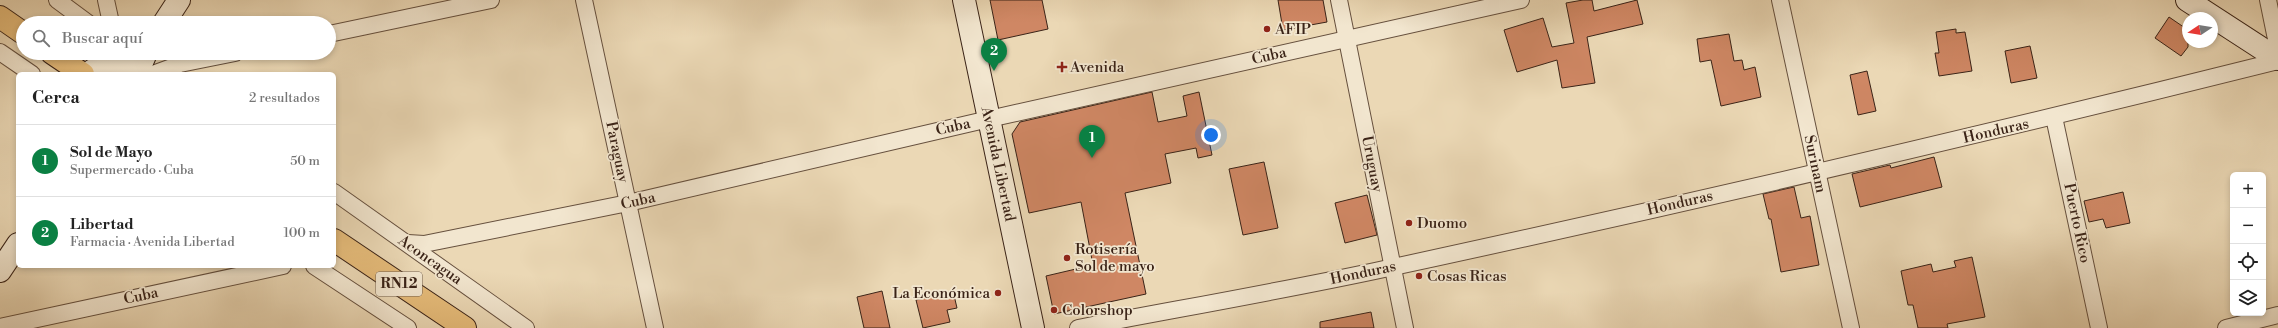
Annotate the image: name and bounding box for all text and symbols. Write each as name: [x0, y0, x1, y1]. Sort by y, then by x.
north arrow: [2182, 12, 2218, 48]
search box: [16, 16, 336, 60]
place label: AFIP: [1274, 20, 1311, 39]
marker: AFIP: [1262, 24, 1272, 34]
icon: search: [30, 27, 52, 49]
text: Buscar aquí: [62, 29, 143, 48]
pin: 2: [981, 38, 1007, 71]
street label: Cuba: [1250, 43, 1289, 69]
place label: Avenida: [1069, 58, 1125, 77]
marker: Avenida: [1057, 62, 1067, 72]
text: Cerca: [32, 87, 80, 109]
text: 2 resultados: [249, 90, 320, 106]
street label: Avenida Libertad: [976, 104, 1020, 224]
street label: Cuba: [934, 114, 973, 140]
street label: Honduras: [1961, 114, 2031, 148]
street label: Paraguay: [601, 120, 633, 185]
pin: 1: [1079, 125, 1105, 158]
your location: [1201, 125, 1221, 145]
street label: Surinam: [1800, 133, 1830, 195]
street label: Uruguay: [1357, 134, 1387, 195]
text: Sol de Mayo: [70, 143, 153, 162]
text: 1: [42, 153, 48, 169]
text: 50 m: [290, 153, 320, 169]
text: Supermercado · Cuba: [70, 162, 194, 178]
map controls: [2230, 172, 2266, 316]
button: +: [2230, 172, 2266, 208]
street label: Puerto Rico: [2059, 181, 2095, 265]
street label: Honduras: [1645, 186, 1715, 220]
street label: Cuba: [619, 188, 658, 214]
button: −: [2230, 208, 2266, 244]
place label: Duomo: [1417, 214, 1467, 233]
text: Libertad: [70, 215, 134, 234]
marker: Duomo: [1404, 218, 1414, 228]
text: 2: [41, 225, 49, 241]
text: 100 m: [284, 225, 320, 241]
street label: Aconcagua: [393, 230, 466, 289]
text: Farmacia · Avenida Libertad: [70, 234, 235, 250]
place label: Rotisería Sol de mayo: [1075, 240, 1155, 276]
button: locate: [2230, 244, 2266, 280]
marker: Rotisería Sol de mayo: [1062, 253, 1072, 263]
street label: Honduras: [1328, 257, 1398, 289]
place label: Cosas Ricas: [1427, 267, 1507, 286]
marker: Cosas Ricas: [1414, 271, 1424, 281]
road number: RN12: [376, 272, 422, 296]
button: layers: [2230, 280, 2266, 316]
street label: Cuba: [122, 283, 160, 309]
place label: La Económica: [892, 284, 990, 303]
marker: La Económica: [993, 288, 1003, 298]
place label: Colorshop: [1062, 301, 1133, 320]
marker: Colorshop: [1049, 305, 1059, 315]

